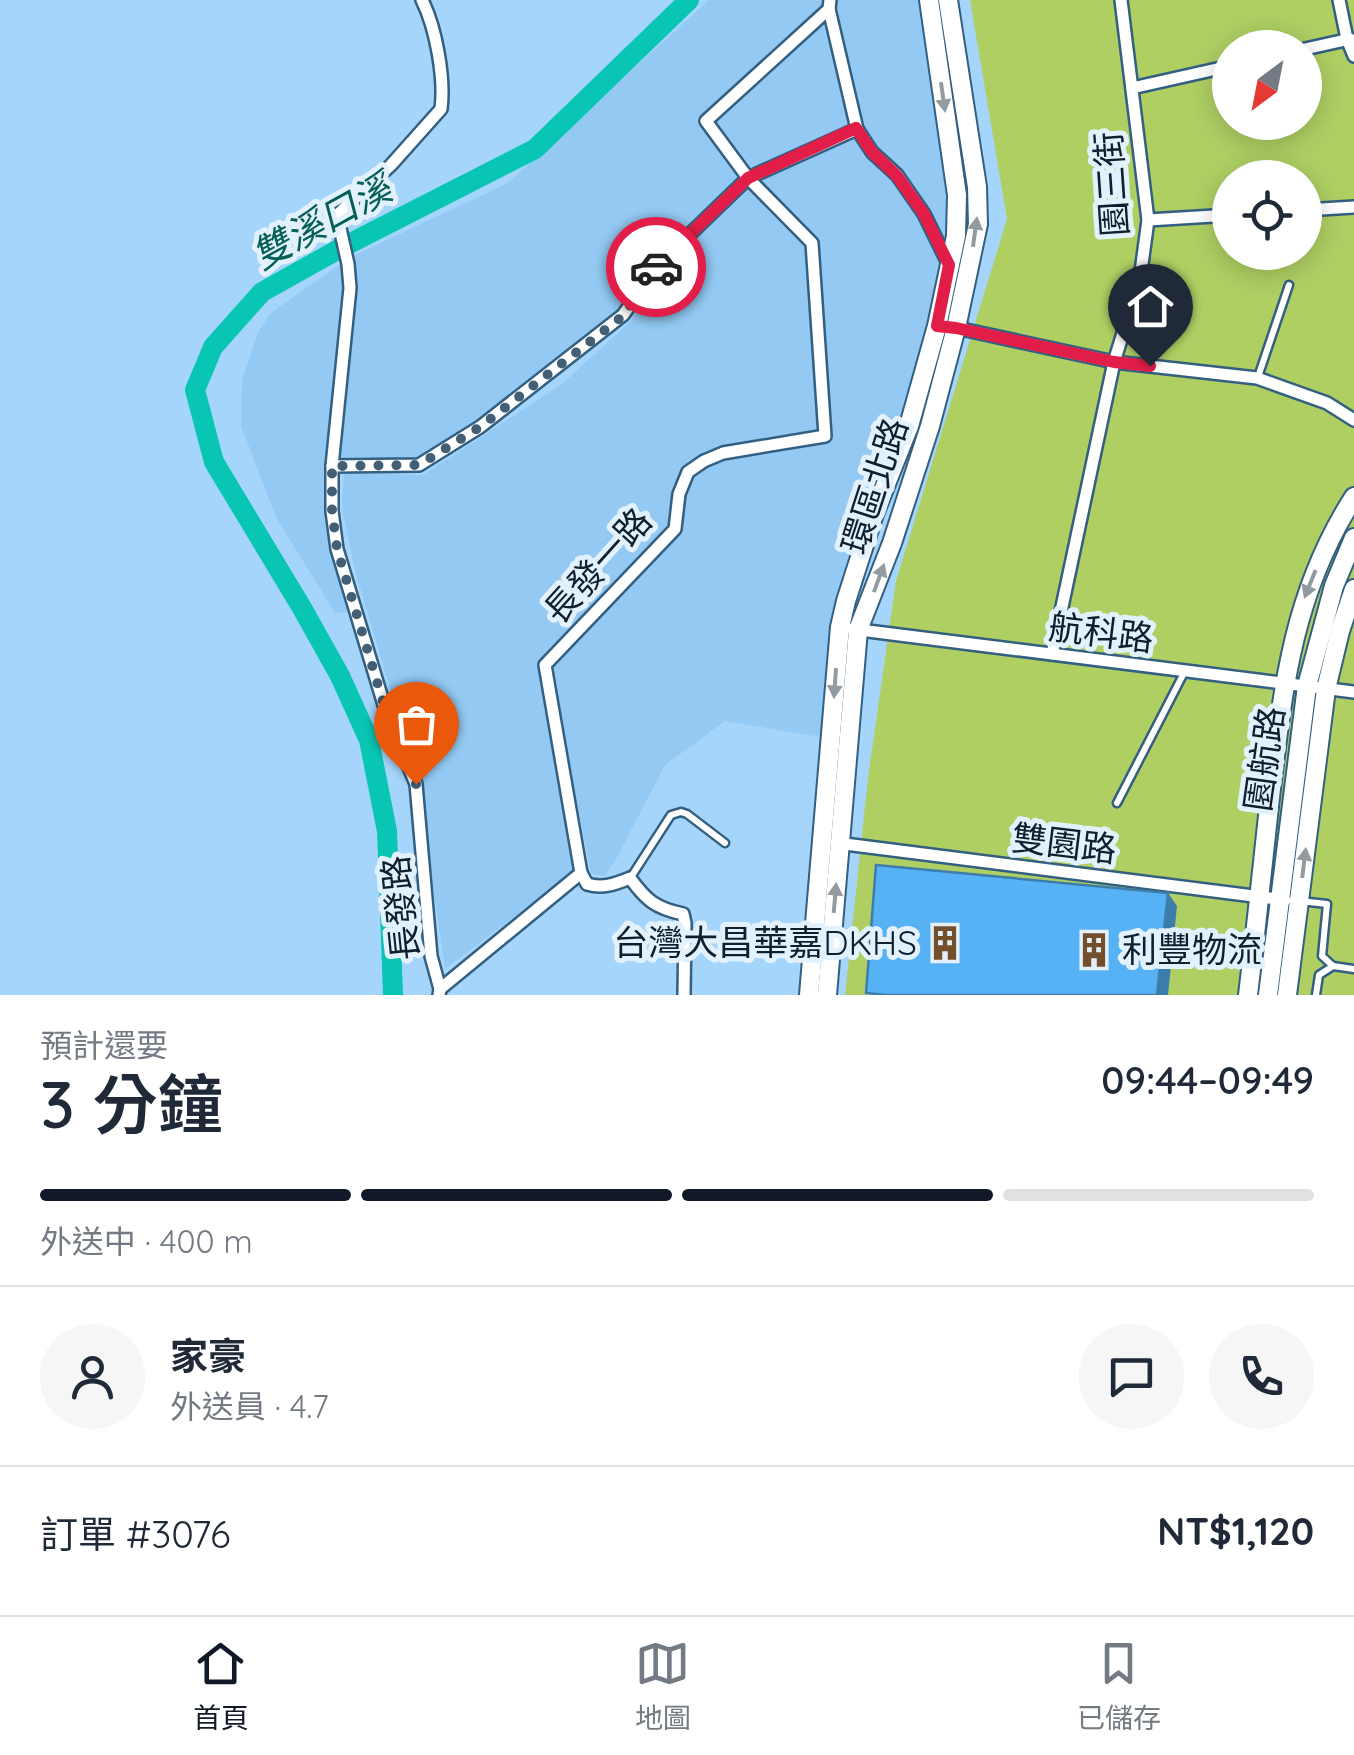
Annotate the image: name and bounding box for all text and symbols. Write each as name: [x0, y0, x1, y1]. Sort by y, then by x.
north arrow: [1212, 30, 1322, 140]
map controls: [1212, 30, 1322, 270]
one-way arrow: [936, 81, 952, 113]
street label: 園三街: [1085, 130, 1137, 238]
button: locate: [1212, 160, 1322, 270]
water label: 雙溪口溪: [243, 161, 404, 279]
one-way arrow: [968, 216, 984, 247]
courier: [606, 217, 706, 317]
icon: car: [629, 240, 684, 295]
pin: [1108, 264, 1193, 367]
icon: home: [1123, 279, 1178, 334]
street label: 環區北路: [831, 412, 917, 559]
street label: 長發一路: [534, 499, 660, 632]
one-way arrow: [872, 563, 887, 593]
one-way arrow: [1302, 569, 1318, 599]
street label: 航科路: [1046, 604, 1156, 660]
one-way arrow: [827, 667, 843, 699]
pin: [374, 682, 459, 785]
icon: bag: [389, 697, 444, 752]
street label: 園航路: [1235, 704, 1293, 814]
street label: 雙園路: [1009, 815, 1119, 871]
one-way arrow: [1296, 847, 1312, 879]
street label: 長發路: [373, 854, 427, 963]
one-way arrow: [828, 881, 844, 913]
place label: 台灣大昌華嘉DKHS: [613, 920, 917, 964]
building icon: 台灣大昌華嘉DKHS: [926, 924, 964, 962]
place label: 利豐物流: [1122, 927, 1262, 971]
building icon: 利豐物流: [1075, 931, 1113, 969]
text: 預計還要: [40, 1025, 168, 1065]
text: 09:44–09:49: [1101, 1056, 1314, 1104]
text: 3 分鐘: [40, 1063, 223, 1144]
text: 外送中 · 400 m: [40, 1221, 253, 1261]
button: person: [40, 1324, 145, 1429]
button: chat: [1079, 1324, 1184, 1429]
button: phone: [1209, 1324, 1314, 1429]
text: 家豪: [170, 1332, 246, 1380]
text: 外送員 · 4.7: [170, 1386, 329, 1426]
text: NT$1,120: [1157, 1507, 1314, 1555]
text: 訂單 #3076: [40, 1510, 230, 1558]
tab: 首頁: [193, 1636, 249, 1736]
tab: 地圖: [635, 1636, 691, 1736]
tab: 已儲存: [1077, 1636, 1161, 1736]

